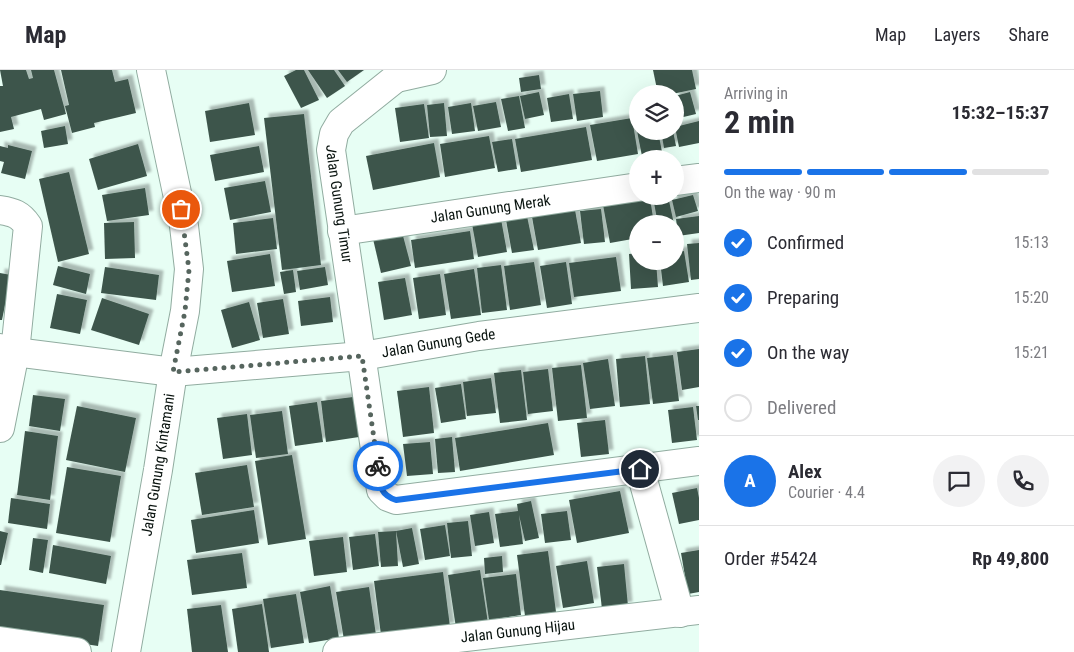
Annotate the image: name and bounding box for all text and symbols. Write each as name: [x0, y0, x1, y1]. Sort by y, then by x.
text: Map: [25, 21, 66, 49]
text: Map: [875, 24, 906, 45]
text: Layers: [934, 24, 981, 45]
text: Share: [1009, 24, 1049, 45]
text: Arriving in: [724, 84, 788, 103]
map controls: [629, 85, 684, 270]
button: layers: [629, 85, 684, 140]
text: 15:32–15:37: [951, 101, 1049, 124]
text: 2 min: [724, 103, 795, 141]
street label: Jalan Gunung Timur: [322, 144, 357, 264]
button: +: [629, 150, 684, 205]
text: On the way · 90 m: [724, 183, 836, 202]
pin: [160, 188, 202, 230]
street label: Jalan Gunung Merak: [429, 191, 552, 227]
icon: bag: [167, 195, 195, 223]
button: −: [629, 215, 684, 270]
icon: check: [724, 229, 752, 257]
text: Confirmed: [767, 231, 844, 254]
text: 15:13: [1014, 233, 1049, 252]
icon: check: [724, 284, 752, 312]
text: Preparing: [767, 286, 839, 309]
text: 15:20: [1014, 288, 1049, 307]
street label: Jalan Gunung Gede: [380, 325, 496, 361]
icon: check: [724, 339, 752, 367]
text: On the way: [767, 341, 849, 364]
text: 15:21: [1014, 343, 1049, 362]
street label: Jalan Gunung Kintamani: [138, 392, 179, 538]
text: Delivered: [767, 396, 836, 419]
courier: [353, 441, 403, 491]
pin: [619, 448, 661, 490]
icon: bike: [364, 452, 392, 480]
icon: home: [626, 455, 654, 483]
button: chat: [933, 455, 985, 507]
button: phone: [997, 455, 1049, 507]
text: Alex: [788, 460, 822, 483]
text: A: [744, 469, 756, 492]
text: Courier · 4.4: [788, 483, 865, 502]
text: Order #5424: [724, 547, 817, 570]
text: Rp 49,800: [972, 547, 1049, 570]
street label: Jalan Gunung Hijau: [460, 615, 576, 647]

